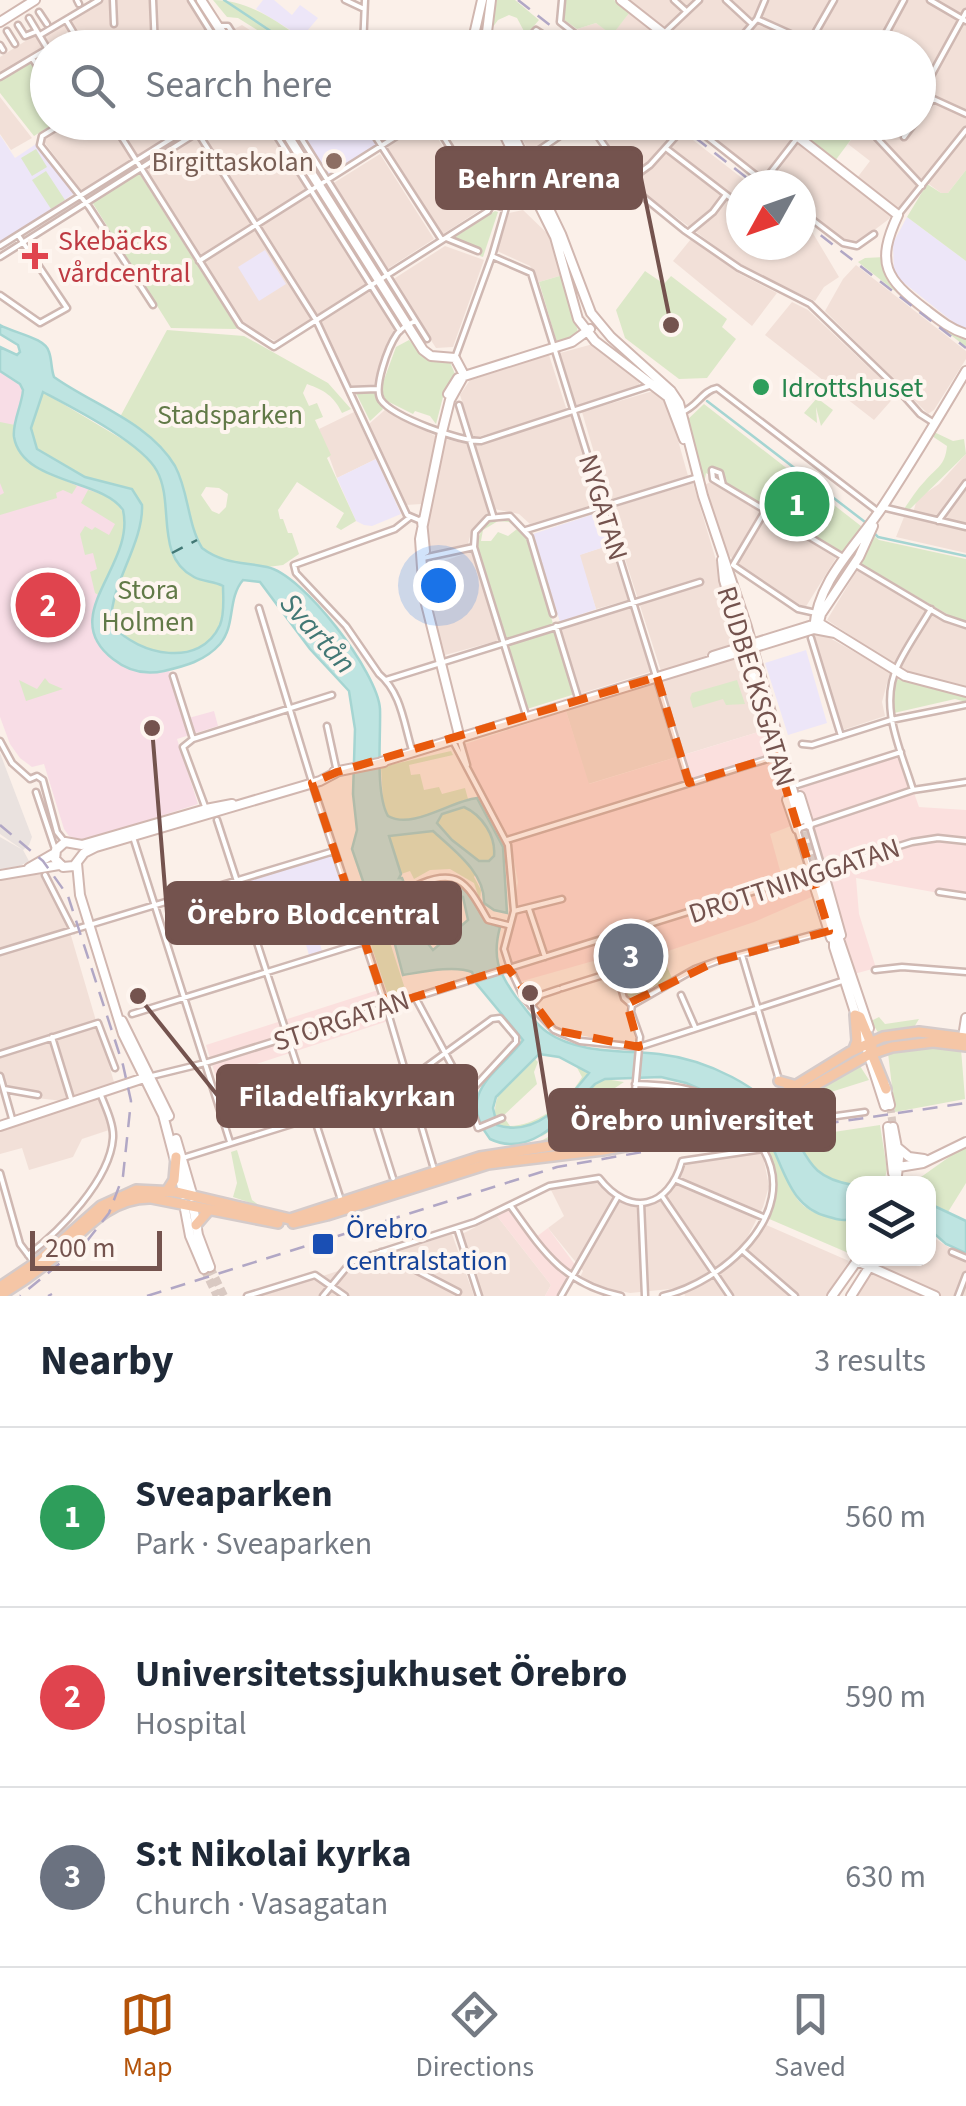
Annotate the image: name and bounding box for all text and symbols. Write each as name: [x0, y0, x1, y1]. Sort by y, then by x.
search box: [30, 30, 936, 140]
icon: search: [65, 58, 120, 113]
text: Search here: [145, 58, 332, 112]
place label: Birgittaskolan: [151, 142, 314, 182]
callout: Behrn Arena: [437, 148, 641, 208]
marker: Birgittaskolan: [323, 150, 345, 172]
text: Behrn Arena: [457, 157, 621, 200]
north arrow: [726, 170, 816, 260]
place label: Skebäcks vårdcentral: [58, 221, 191, 293]
marker: Skebäcks vårdcentral: [22, 243, 48, 269]
place label: Idrottshuset: [781, 368, 924, 408]
marker: Idrottshuset: [750, 376, 772, 398]
park label: Stadsparken: [157, 395, 303, 435]
street label: NYGATAN: [568, 449, 638, 565]
pin: 1: [764, 466, 830, 542]
your location: [413, 560, 464, 611]
pin: 2: [15, 568, 80, 642]
park label: Stora Holmen: [102, 570, 195, 642]
street label: RUDBECKSGATAN: [707, 581, 805, 791]
water label: Svartån: [270, 583, 366, 683]
street label: DROTTNINGGATAN: [683, 828, 905, 934]
callout: Örebro Blodcentral: [167, 883, 460, 943]
text: Örebro Blodcentral: [187, 893, 440, 936]
pin: 3: [598, 918, 664, 994]
street label: STORGATAN: [268, 980, 415, 1062]
callout: Filadelfiakyrkan: [218, 1066, 476, 1126]
text: Filadelfiakyrkan: [238, 1075, 456, 1118]
callout: Örebro universitet: [550, 1090, 834, 1150]
text: Örebro universitet: [570, 1099, 814, 1142]
map controls: [846, 1176, 936, 1266]
button: layers: [846, 1176, 936, 1266]
place label: Örebro centralstation: [346, 1209, 508, 1281]
scale bar: [30, 1226, 162, 1270]
text: 200 m: [45, 1228, 116, 1268]
marker: Örebro centralstation: [310, 1231, 336, 1257]
text: Nearby: [40, 1331, 174, 1391]
text: 3 results: [814, 1338, 926, 1384]
text: Sveaparken: [135, 1467, 333, 1521]
text: 1: [64, 1494, 81, 1540]
text: 560 m: [845, 1494, 926, 1540]
text: Park · Sveaparken: [135, 1521, 372, 1567]
text: Universitetssjukhuset Örebro: [135, 1647, 627, 1701]
text: 2: [64, 1674, 81, 1720]
text: 590 m: [845, 1674, 926, 1720]
text: Hospital: [135, 1701, 247, 1747]
text: S:t Nikolai kyrka: [135, 1827, 411, 1881]
text: 3: [64, 1854, 81, 1900]
text: 630 m: [845, 1854, 926, 1900]
text: Church · Vasagatan: [135, 1881, 388, 1927]
tab: Map: [120, 1987, 175, 2087]
tab: Directions: [416, 1987, 534, 2087]
tab: Saved: [774, 1987, 846, 2087]

